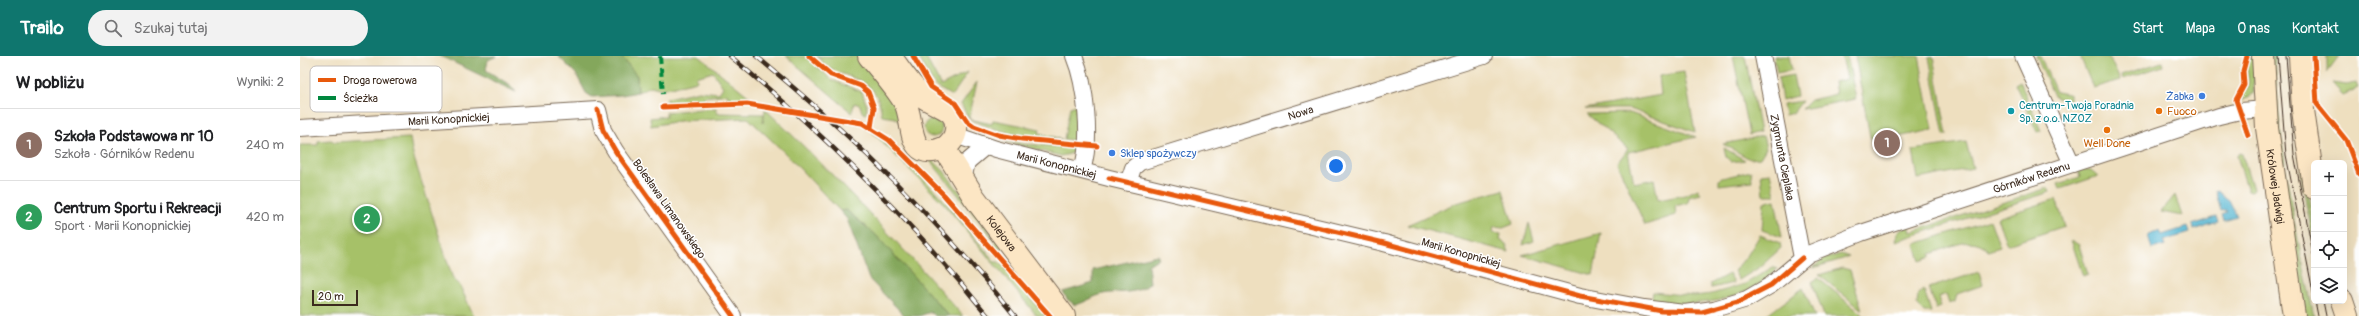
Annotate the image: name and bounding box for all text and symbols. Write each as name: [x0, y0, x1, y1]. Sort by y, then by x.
search box: [88, 10, 368, 46]
text: Trailo: [20, 16, 64, 40]
icon: search: [102, 17, 124, 39]
text: Szukaj tutaj: [134, 19, 208, 38]
text: Start: [2132, 20, 2163, 37]
text: Mapa: [2185, 20, 2215, 37]
text: O nas: [2237, 20, 2270, 37]
text: Kontakt: [2292, 20, 2339, 37]
legend: [310, 66, 442, 112]
text: W pobliżu: [16, 72, 84, 93]
text: Wyniki: 2: [236, 74, 284, 90]
text: Droga rowerowa: [343, 74, 417, 87]
place label: Żabka: [2166, 90, 2194, 103]
marker: Żabka: [2197, 91, 2207, 101]
text: Ścieżka: [343, 92, 378, 105]
place label: Centrum-Twoja Poradnia Sp. z o.o. NZOZ: [2019, 99, 2134, 125]
street label: Nowa: [1286, 103, 1315, 123]
place label: Fuoco: [2167, 105, 2197, 118]
marker: Centrum-Twoja Poradnia Sp. z o.o. NZOZ: [2006, 106, 2016, 116]
marker: Fuoco: [2154, 106, 2164, 116]
street label: Marii Konopnickiej: [408, 110, 490, 128]
street label: Zygmunta Cieplaka: [1768, 113, 1797, 202]
marker: Well Done: [2102, 125, 2112, 135]
text: Szkoła Podstawowa nr 10: [54, 127, 214, 146]
pin: 1: [1874, 128, 1900, 158]
text: 1: [26, 137, 32, 153]
text: 240 m: [246, 137, 284, 153]
place label: Well Done: [2084, 137, 2131, 150]
text: Szkoła · Górników Redenu: [54, 146, 195, 162]
place label: Sklep spożywczy: [1120, 147, 1197, 160]
street label: Marii Konopnickiej: [1015, 148, 1098, 181]
marker: Sklep spożywczy: [1107, 148, 1117, 158]
street label: Królowej Jadwigi: [2264, 148, 2287, 225]
your location: [1326, 156, 1346, 176]
street label: Bolesława Limanowskiego: [630, 157, 708, 261]
street label: Górników Redenu: [1991, 159, 2071, 196]
map controls: [2311, 160, 2347, 304]
button: +: [2311, 160, 2347, 196]
button: −: [2311, 196, 2347, 232]
text: Centrum Sportu i Rekreacji: [54, 199, 221, 218]
pin: 2: [354, 204, 380, 234]
text: 2: [25, 209, 33, 225]
text: 420 m: [246, 209, 284, 225]
street label: Kolejowa: [984, 213, 1019, 254]
text: Sport · Marii Konopnickiej: [54, 218, 191, 234]
button: locate: [2311, 232, 2347, 268]
street label: Marii Konopnickiej: [1420, 236, 1502, 270]
button: layers: [2311, 268, 2347, 304]
scale bar: [312, 288, 358, 307]
text: 20 m: [318, 290, 344, 303]

